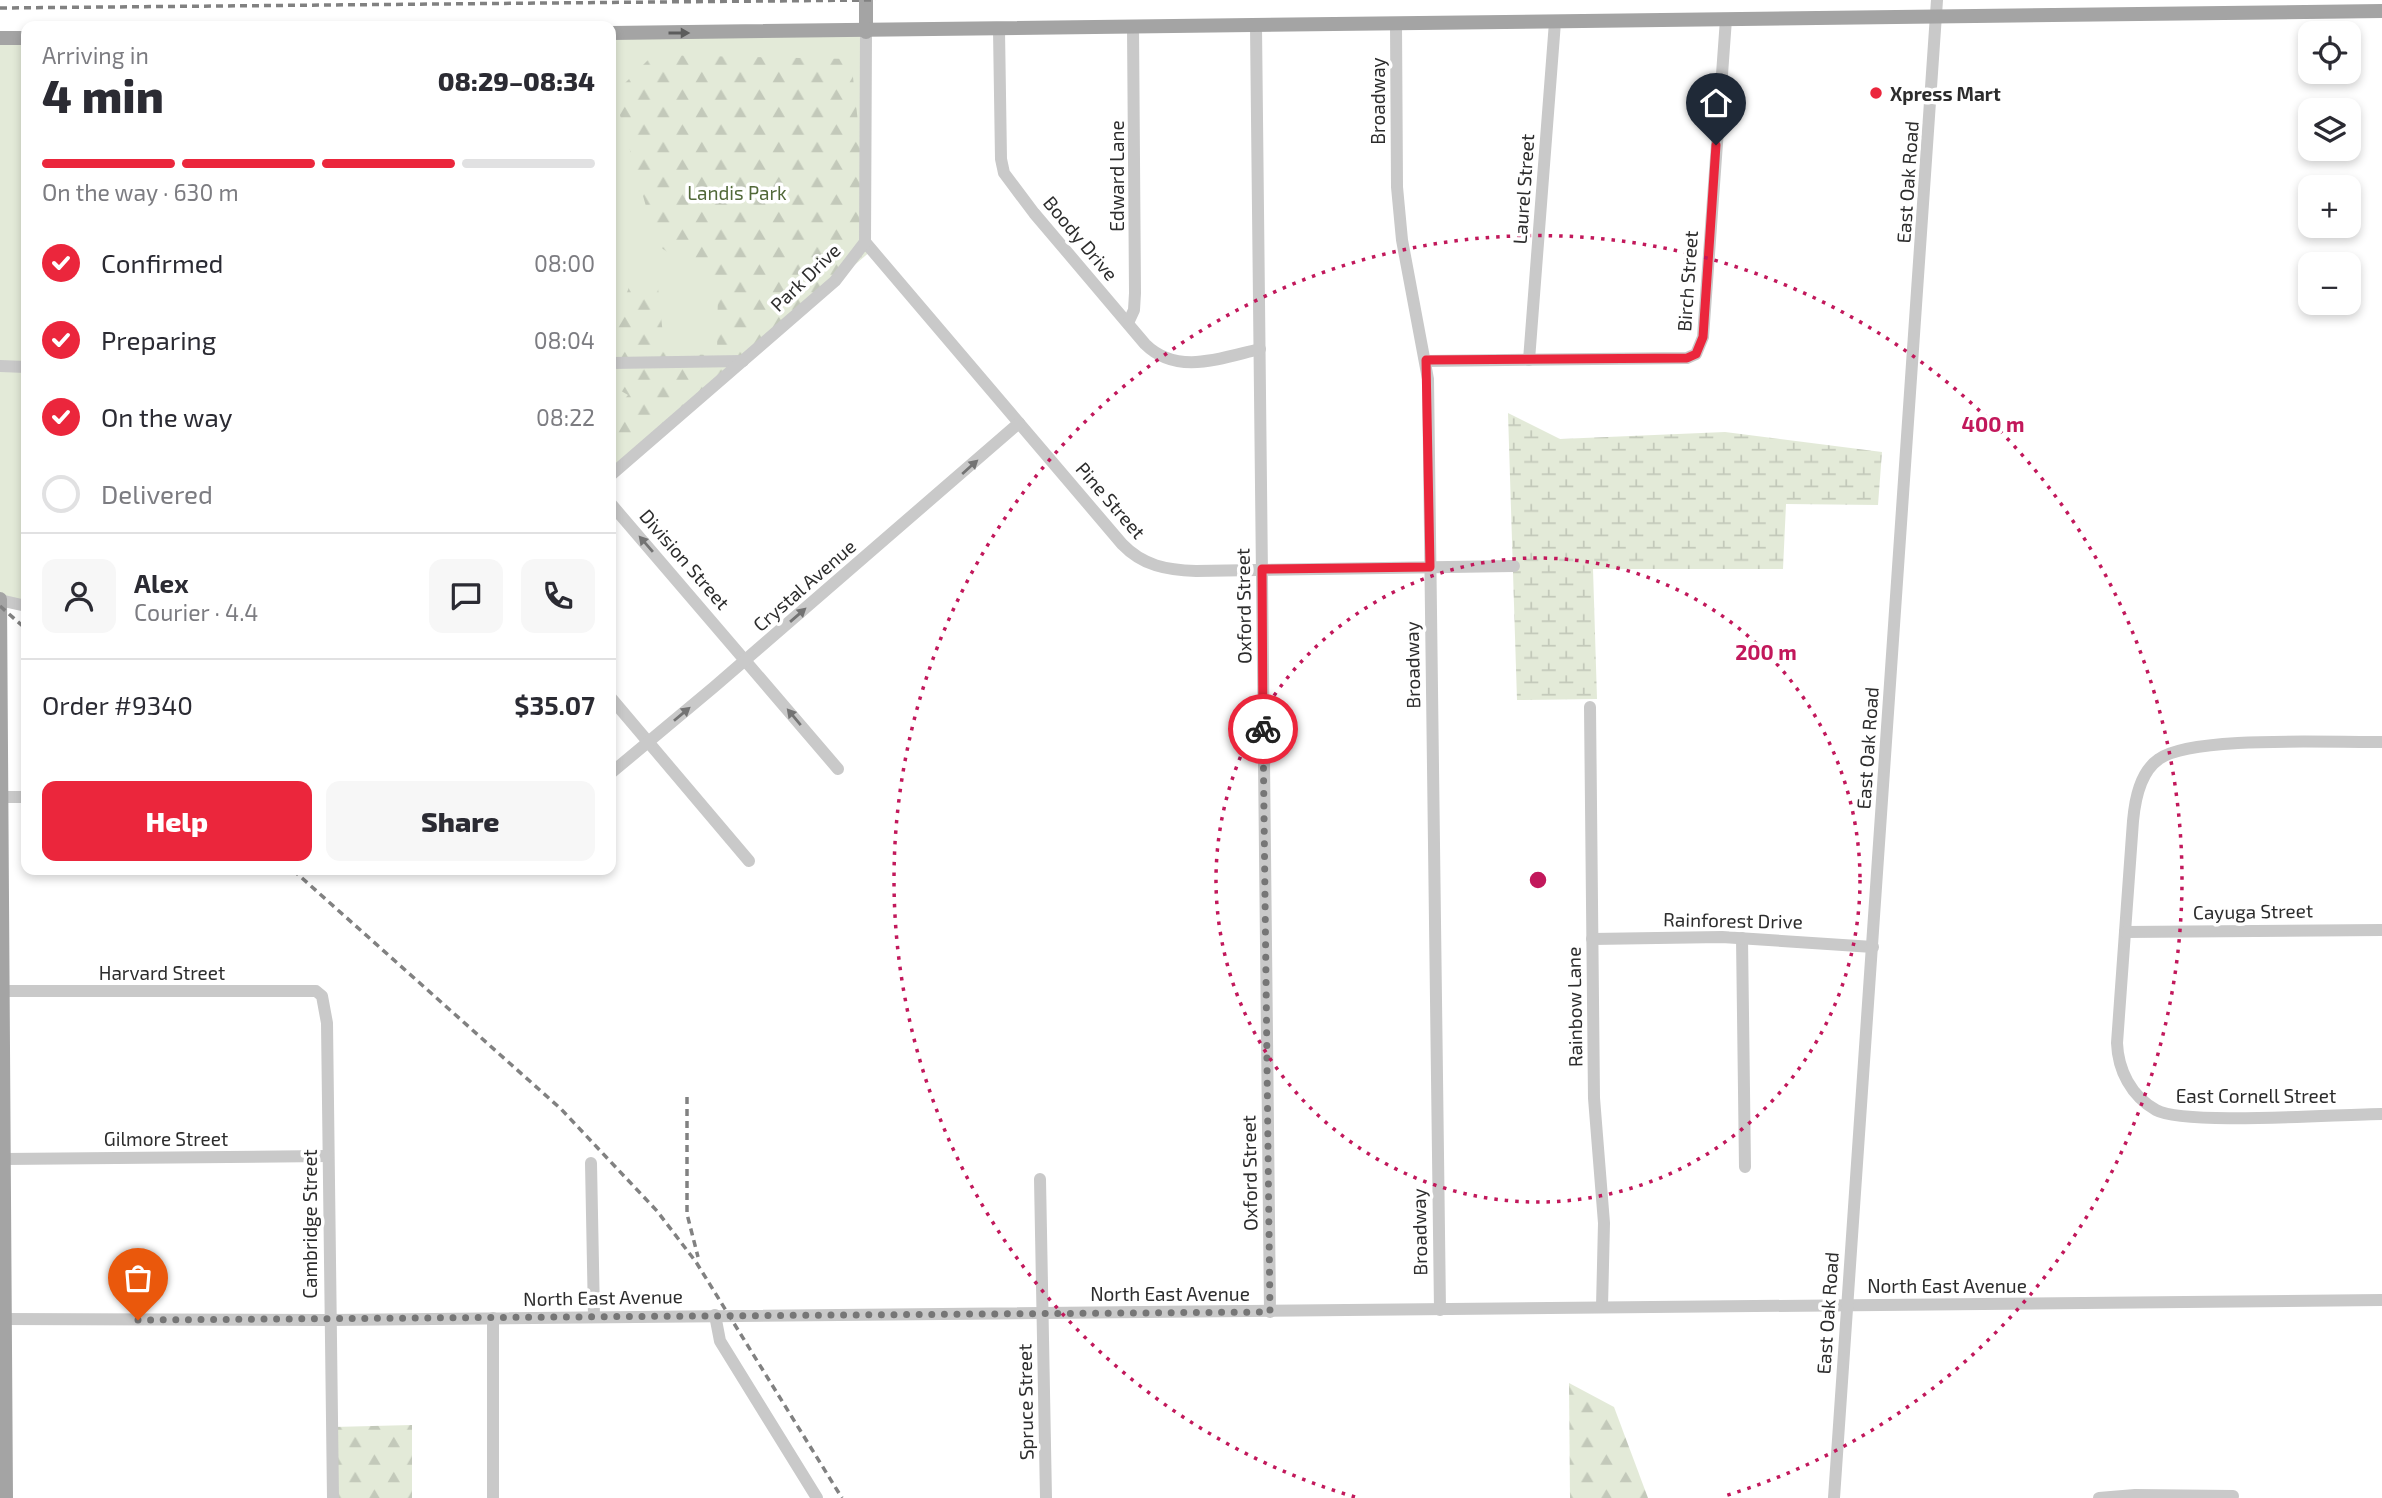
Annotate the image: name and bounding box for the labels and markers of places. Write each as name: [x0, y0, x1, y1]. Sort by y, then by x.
pin: [1686, 73, 1746, 145]
place label: Xpress Mart: [1890, 82, 2001, 105]
marker: Xpress Mart: [1868, 85, 1884, 101]
centre of rings: [1526, 868, 1550, 892]
pin: [108, 1248, 168, 1320]

